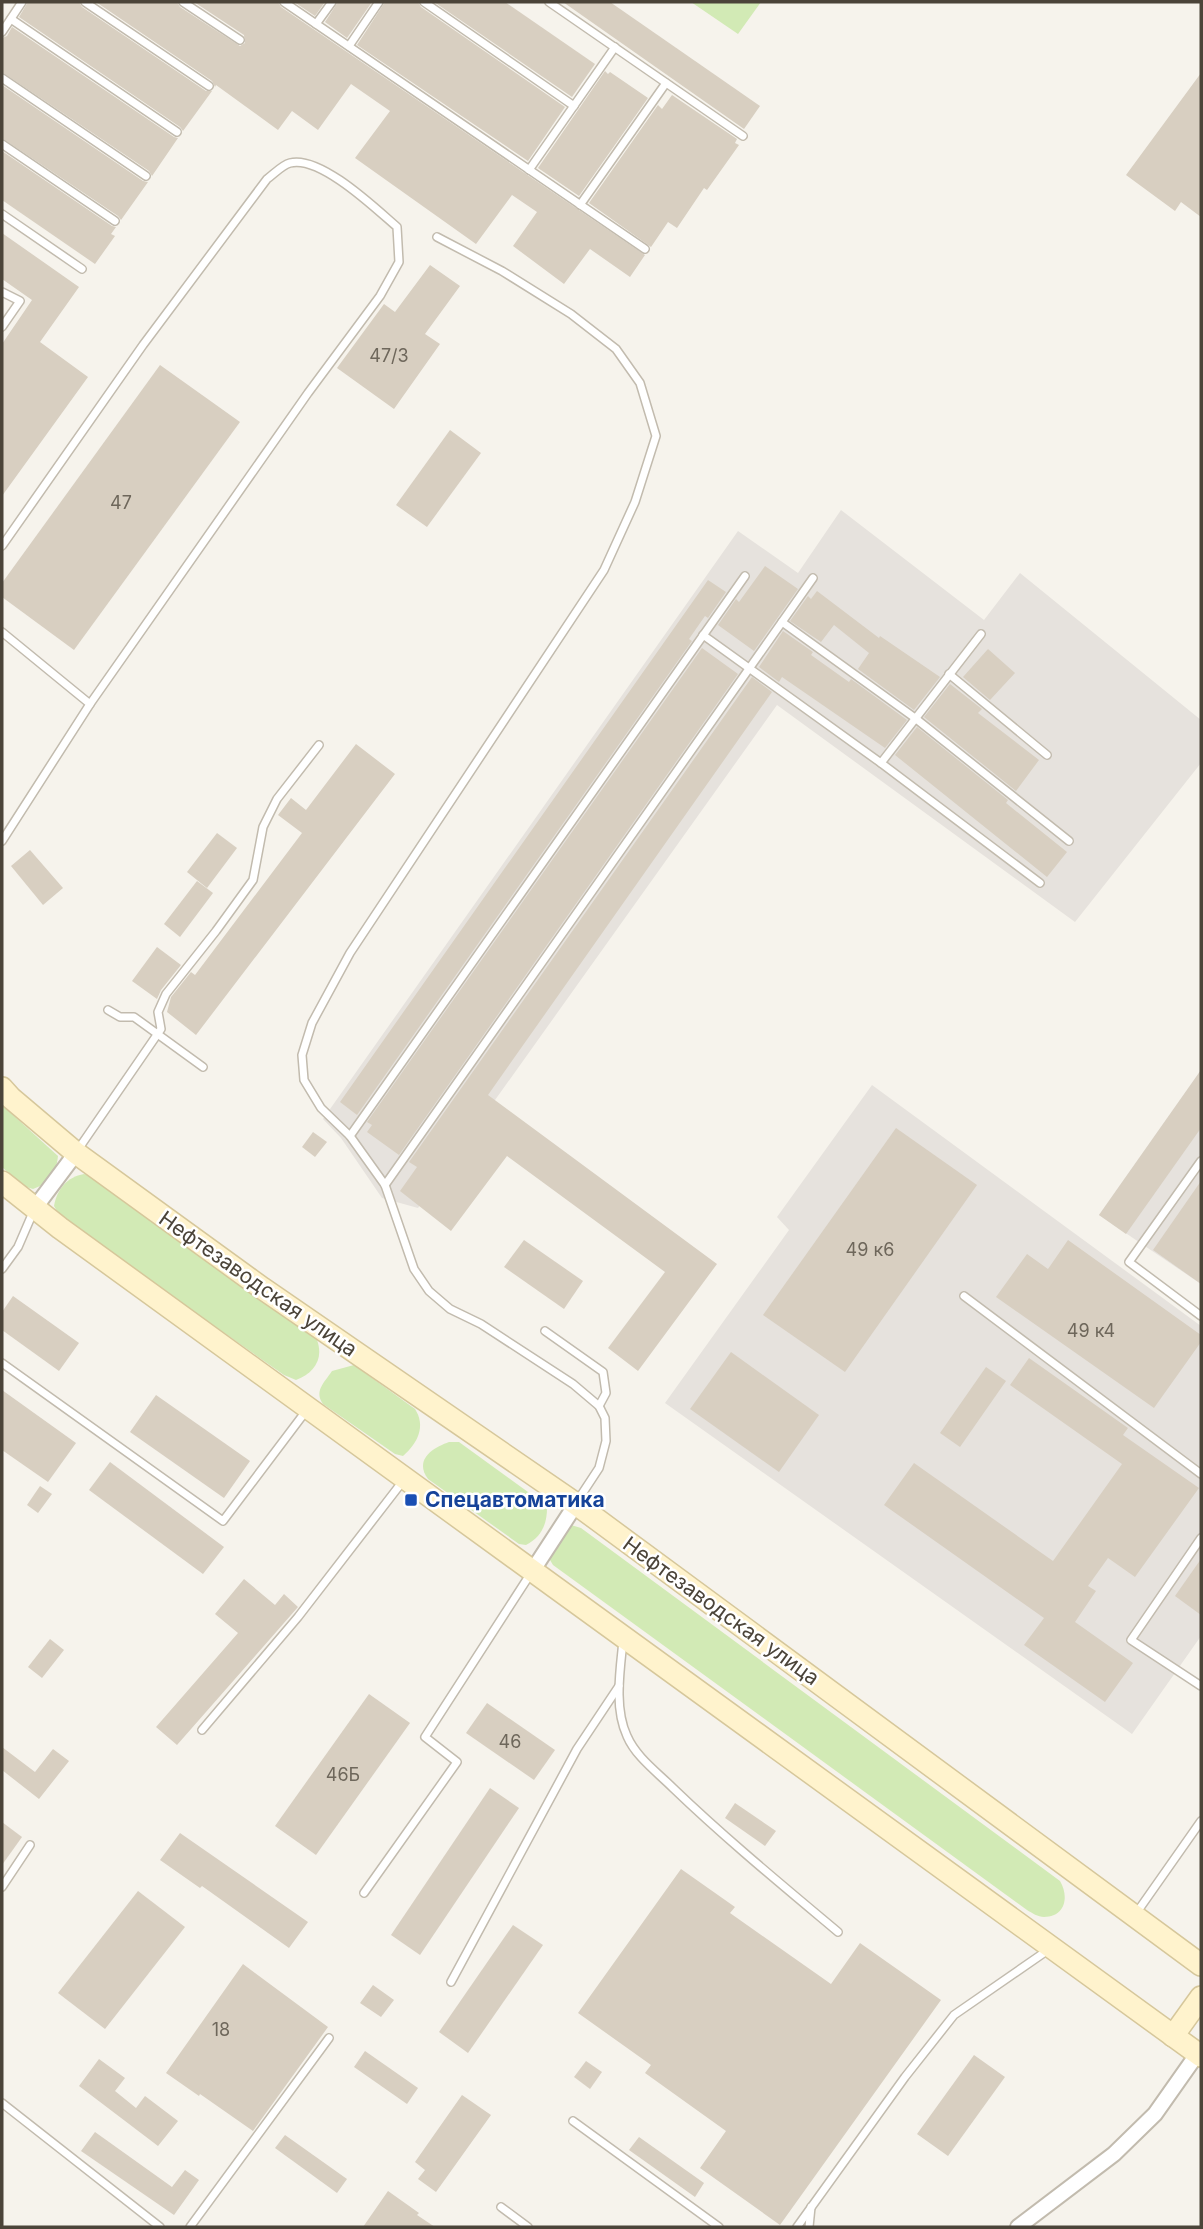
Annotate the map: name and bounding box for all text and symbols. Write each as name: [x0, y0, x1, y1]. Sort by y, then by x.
house number: 47/3: [369, 345, 409, 366]
house number: 47: [110, 492, 132, 513]
street label: Нефтезаводская улица: [154, 1206, 362, 1362]
house number: 49 к6: [846, 1239, 894, 1260]
house number: 49 к4: [1067, 1320, 1115, 1341]
place label: Спецавтоматика: [425, 1487, 605, 1512]
marker: Спецавтоматика: [403, 1492, 419, 1508]
street label: Нефтезаводская улица: [618, 1531, 824, 1690]
house number: 46: [499, 1731, 521, 1752]
house number: 46Б: [326, 1764, 360, 1785]
house number: 18: [212, 2019, 230, 2040]

